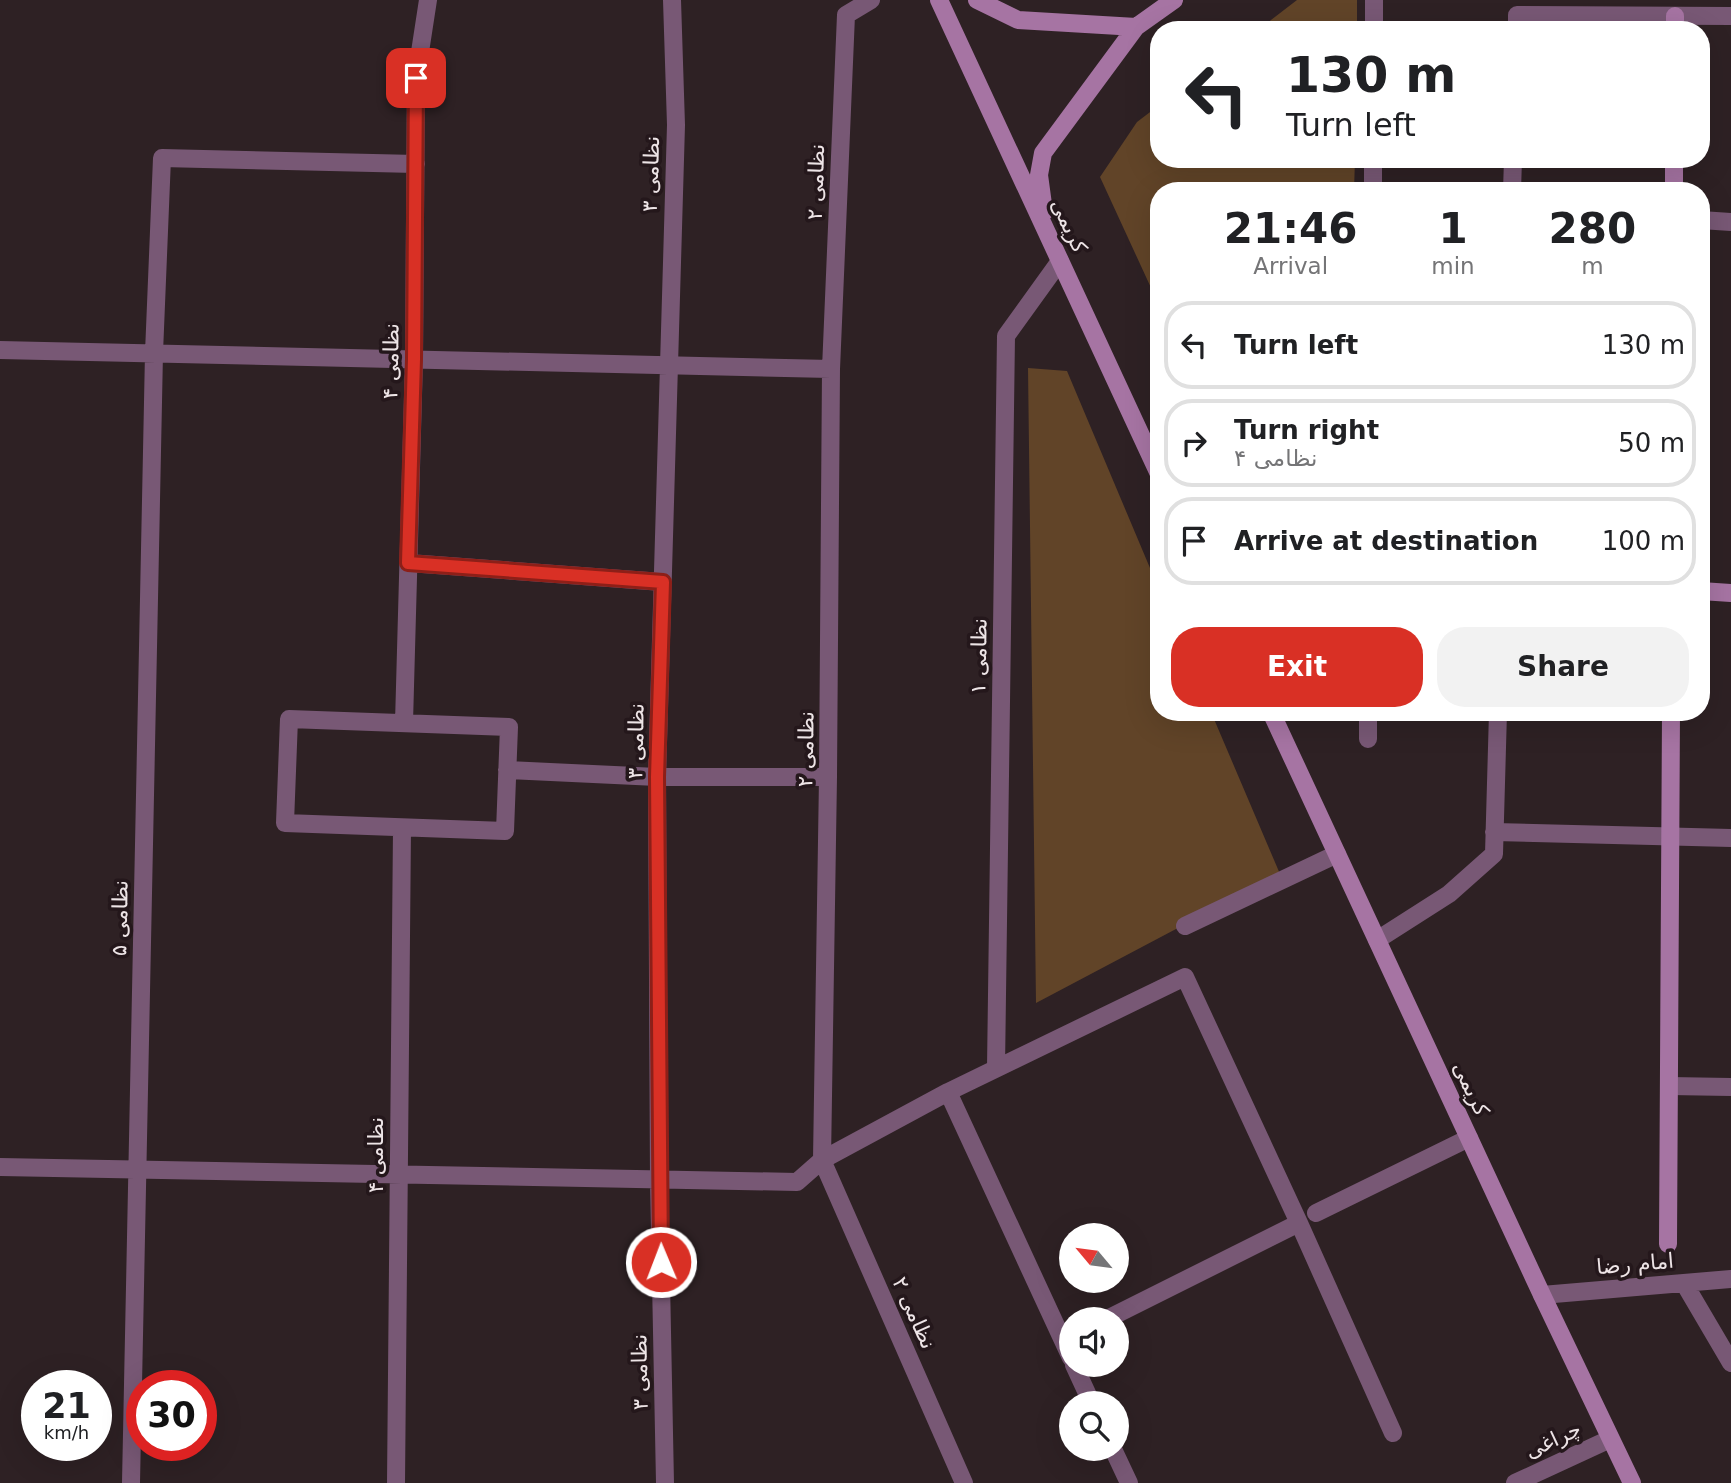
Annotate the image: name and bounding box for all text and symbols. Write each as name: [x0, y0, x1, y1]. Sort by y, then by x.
text: 130 m: [1286, 47, 1456, 104]
pin: [386, 48, 446, 108]
icon: left: [1171, 49, 1262, 140]
icon: arrive: [397, 59, 435, 97]
text: Turn left: [1286, 106, 1416, 144]
street label: نظامی ۳: [638, 136, 664, 212]
street label: نظامی ۲: [803, 144, 829, 220]
street label: کریمی: [1046, 195, 1092, 257]
text: 21:46: [1224, 204, 1358, 253]
text: 1: [1438, 204, 1468, 253]
text: 280: [1549, 204, 1636, 253]
text: Arrival: [1253, 253, 1328, 279]
text: min: [1431, 253, 1475, 279]
text: m: [1581, 253, 1604, 279]
street label: نظامی ۴: [378, 323, 404, 399]
icon: left: [1175, 326, 1213, 364]
text: Turn left: [1234, 330, 1358, 360]
text: 130 m: [1602, 330, 1685, 360]
text: Turn right: [1234, 415, 1379, 445]
icon: right: [1175, 424, 1213, 462]
text: 50 m: [1618, 428, 1685, 458]
text: نظامی ۴: [1234, 445, 1317, 471]
icon: arrive: [1175, 522, 1213, 560]
text: Arrive at destination: [1234, 526, 1538, 556]
text: 100 m: [1602, 526, 1685, 556]
street label: نظامی ۱: [966, 618, 992, 694]
button: Exit: [1171, 627, 1423, 707]
button: Share: [1437, 627, 1689, 707]
street label: نظامی ۳: [623, 703, 649, 779]
street label: نظامی ۲: [793, 711, 819, 787]
street label: نظامی ۵: [107, 880, 133, 956]
street label: کریمی: [1448, 1058, 1494, 1120]
street label: نظامی ۴: [364, 1117, 388, 1193]
north arrow: [1059, 1223, 1129, 1293]
map controls: [1059, 1223, 1129, 1461]
position arrow: [624, 1225, 698, 1299]
street label: امام رضا: [1595, 1249, 1675, 1279]
street label: نظامی ۲: [888, 1273, 940, 1353]
button: sound: [1059, 1307, 1129, 1377]
street label: نظامی ۳: [627, 1334, 653, 1410]
speed limit sign: 30: [126, 1370, 217, 1461]
text: 21: [42, 1386, 91, 1426]
button: search: [1059, 1391, 1129, 1461]
street label: چراغی: [1521, 1417, 1585, 1463]
text: km/h: [44, 1422, 89, 1443]

